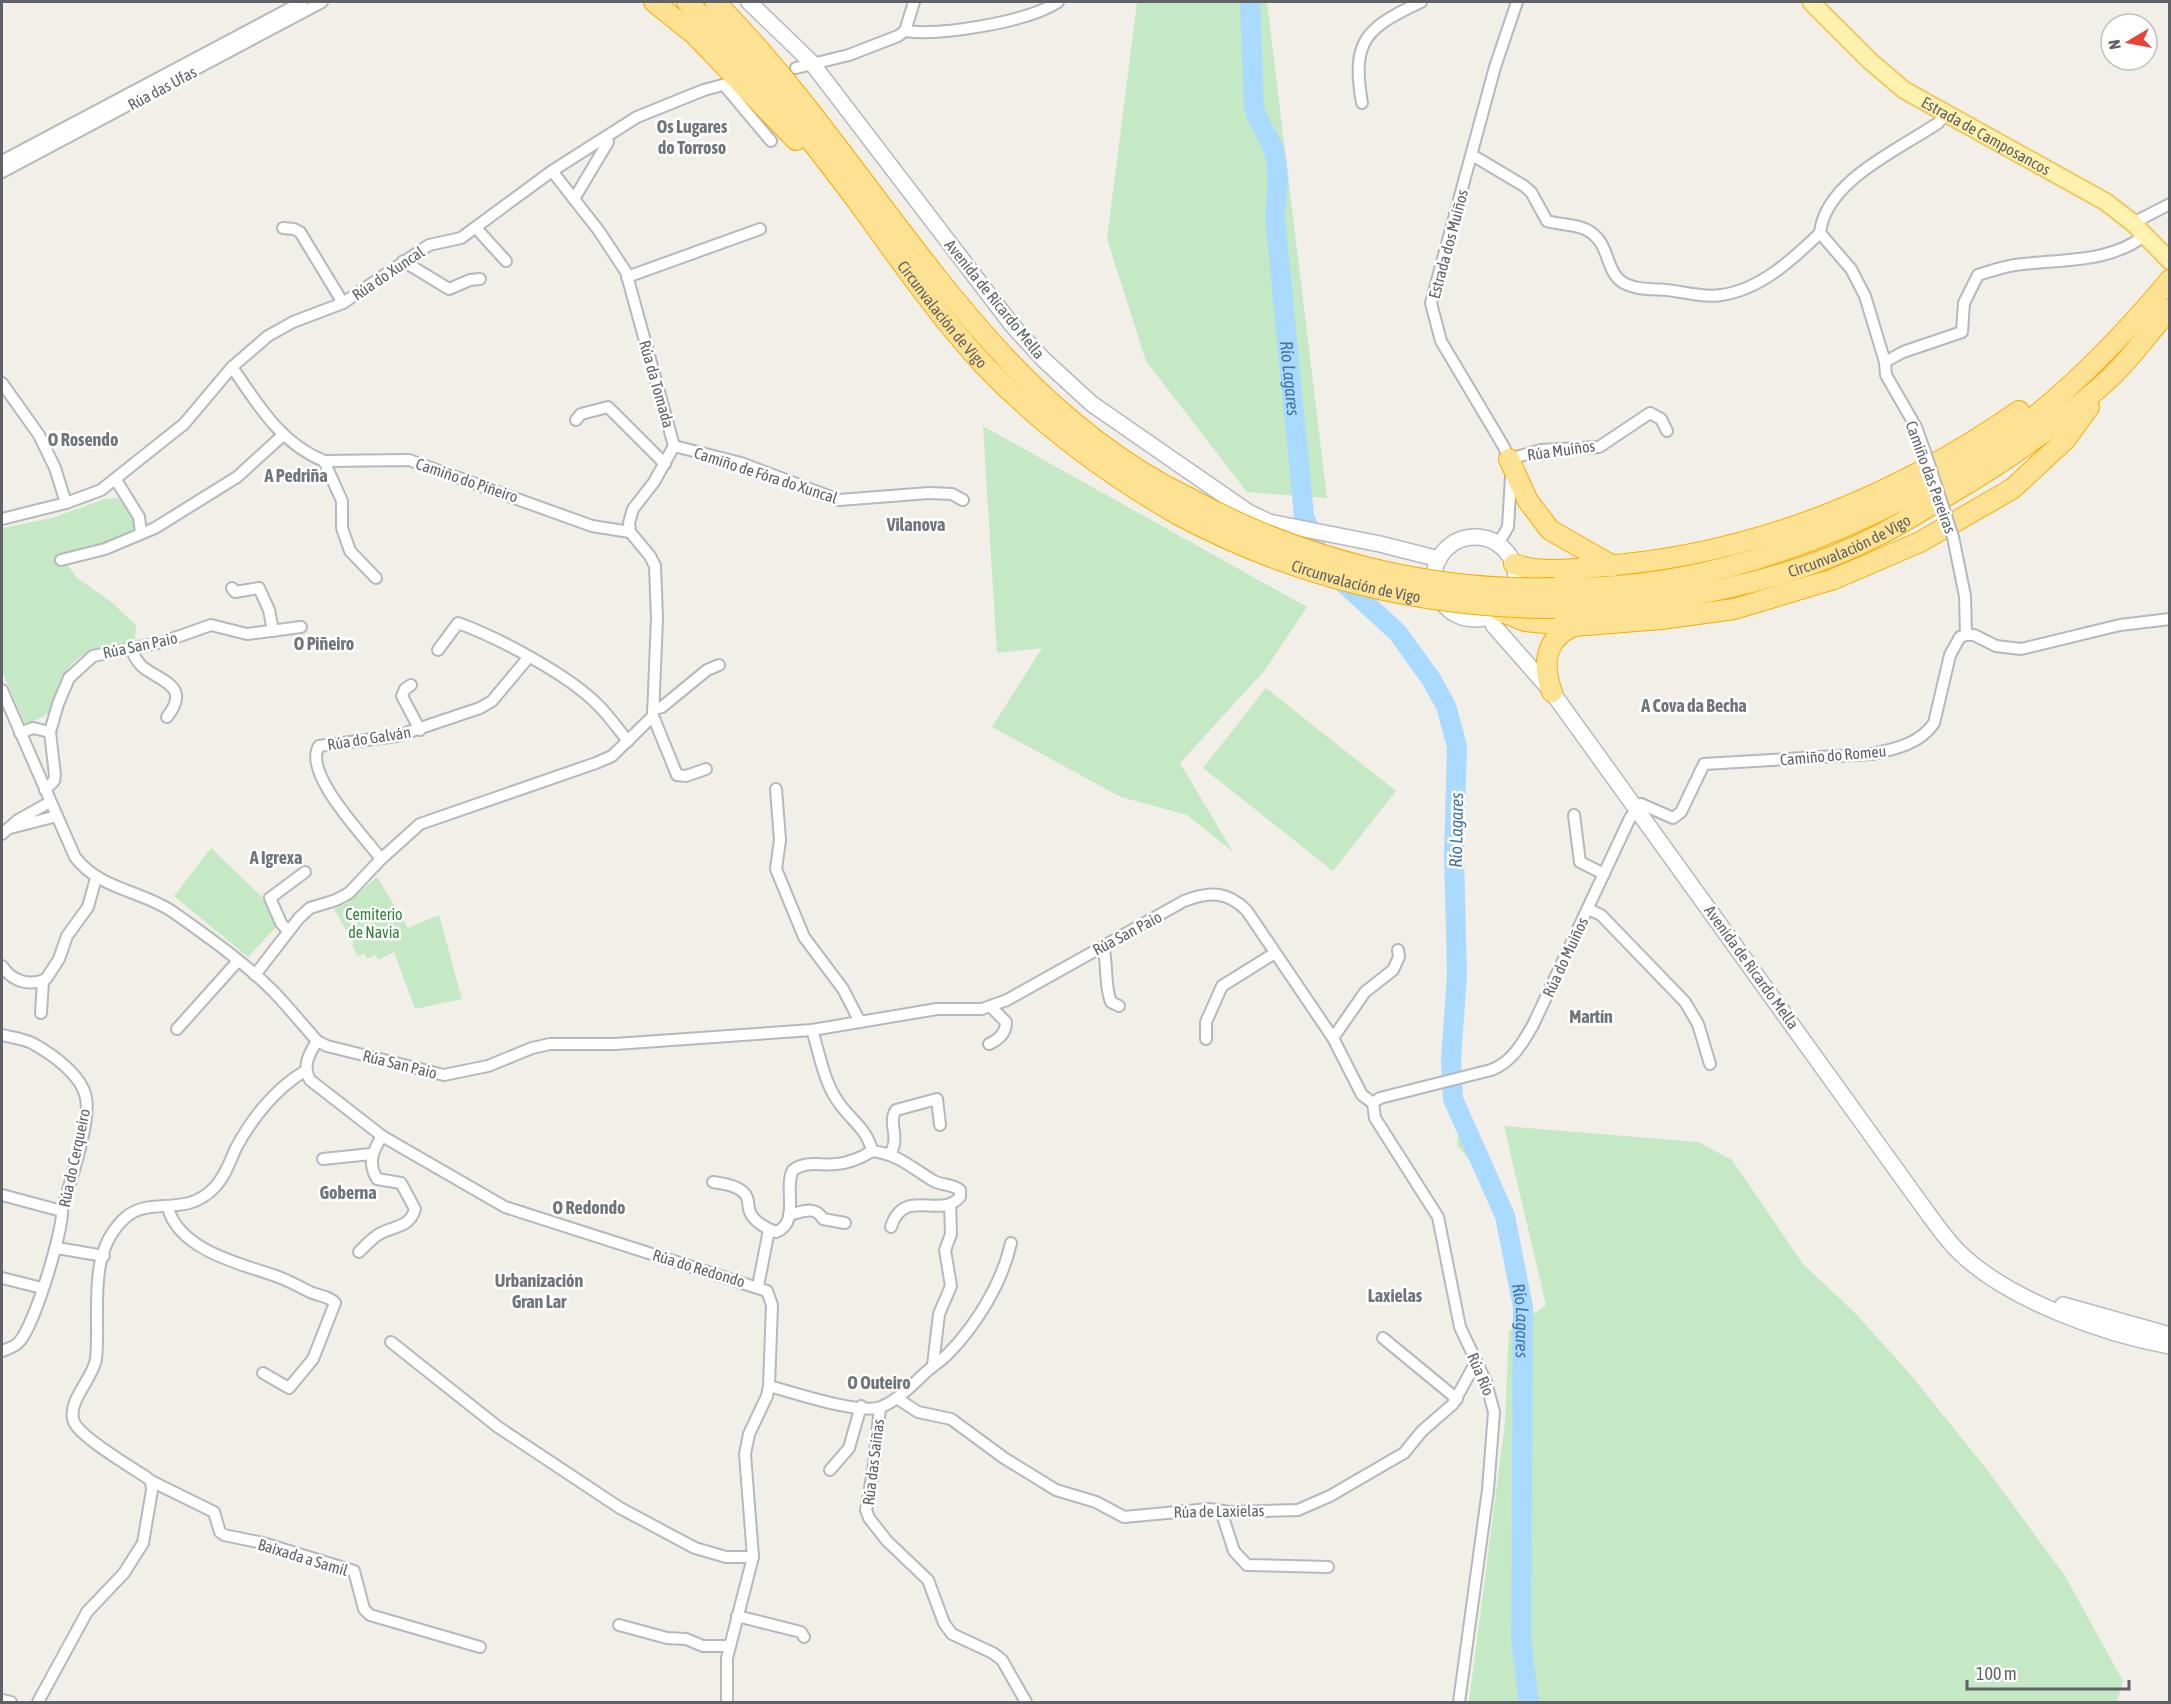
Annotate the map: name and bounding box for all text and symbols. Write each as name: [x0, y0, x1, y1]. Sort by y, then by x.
north arrow: [2099, 12, 2159, 72]
text: N: [2105, 38, 2124, 51]
street label: Rúa das Ufas: [125, 62, 200, 114]
street label: Estrada de Camposancos: [1919, 93, 2054, 179]
district label: Os Lugares do Torroso: [657, 116, 728, 158]
street label: Estrada dos Muíños: [1425, 187, 1471, 300]
street label: Avenida de Ricardo Mella: [941, 236, 1049, 362]
street label: Rúa do Xuncal: [349, 242, 428, 304]
street label: Circunvalación de Vigo: [894, 257, 991, 372]
street label: Rúa da Tomada: [636, 338, 678, 430]
water label: Río Lagares: [1277, 340, 1305, 417]
street label: Camiño das Pereiras: [1902, 418, 1960, 536]
district label: O Rosendo: [48, 429, 118, 450]
street label: Rúa Muíños: [1526, 436, 1596, 464]
street label: Camiño de Fóra do Xuncal: [692, 443, 841, 507]
street label: Camiño do Piñeiro: [414, 454, 520, 506]
district label: A Pedriña: [263, 465, 328, 486]
street label: Circunvalación de Vigo: [1786, 511, 1914, 580]
district label: Vilanova: [886, 514, 945, 535]
street label: Circunvalación de Vigo: [1289, 556, 1422, 606]
street label: Rúa San Paio: [101, 628, 179, 662]
district label: O Piñeiro: [294, 633, 354, 654]
district label: A Cova da Becha: [1640, 695, 1747, 716]
street label: Rúa do Galván: [326, 723, 412, 753]
street label: Camiño do Romeu: [1779, 741, 1887, 769]
water label: Río Lagares: [1445, 792, 1467, 868]
district label: A Igrexa: [249, 847, 302, 868]
street label: Avenida de Ricardo Mella: [1701, 902, 1803, 1032]
park label: Cemiterio de Navia: [345, 905, 403, 941]
street label: Rúa San Paio: [1089, 907, 1165, 959]
street label: Rúa do Muiños: [1539, 914, 1591, 1000]
district label: Martín: [1569, 1006, 1613, 1027]
street label: Rúa San Paio: [361, 1046, 439, 1082]
street label: Rúa do Cerqueiro: [55, 1107, 94, 1209]
district label: Goberna: [319, 1182, 377, 1203]
district label: O Redondo: [553, 1197, 625, 1218]
street label: Rúa do Redondo: [651, 1245, 747, 1291]
district label: Urbanización Gran Lar: [495, 1270, 584, 1312]
water label: Río Lagares: [1508, 1281, 1534, 1358]
district label: Laxielas: [1368, 1285, 1423, 1306]
street label: Rúa Río: [1464, 1350, 1498, 1398]
district label: O Outeiro: [847, 1372, 911, 1393]
street label: Rúa das Saíñas: [859, 1417, 887, 1506]
street label: Rúa de Laxielas: [1173, 1501, 1265, 1521]
street label: Baixada a Samil: [256, 1535, 351, 1579]
scale bar: [1967, 1653, 2129, 1691]
text: 100 m: [1976, 1663, 2017, 1684]

